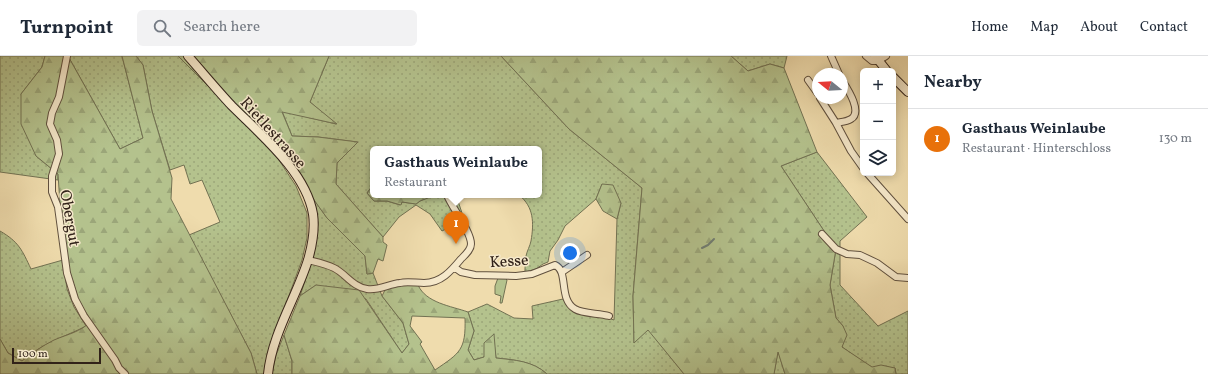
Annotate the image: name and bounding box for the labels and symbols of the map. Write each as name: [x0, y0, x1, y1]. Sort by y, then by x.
north arrow: [812, 68, 848, 104]
street label: Rietlestrasse: [234, 93, 311, 174]
street label: Obergut: [53, 188, 85, 249]
pin: 1: [443, 211, 469, 244]
your location: [560, 243, 580, 263]
street label: Kesse: [489, 250, 529, 274]
scale bar: [12, 346, 101, 365]

